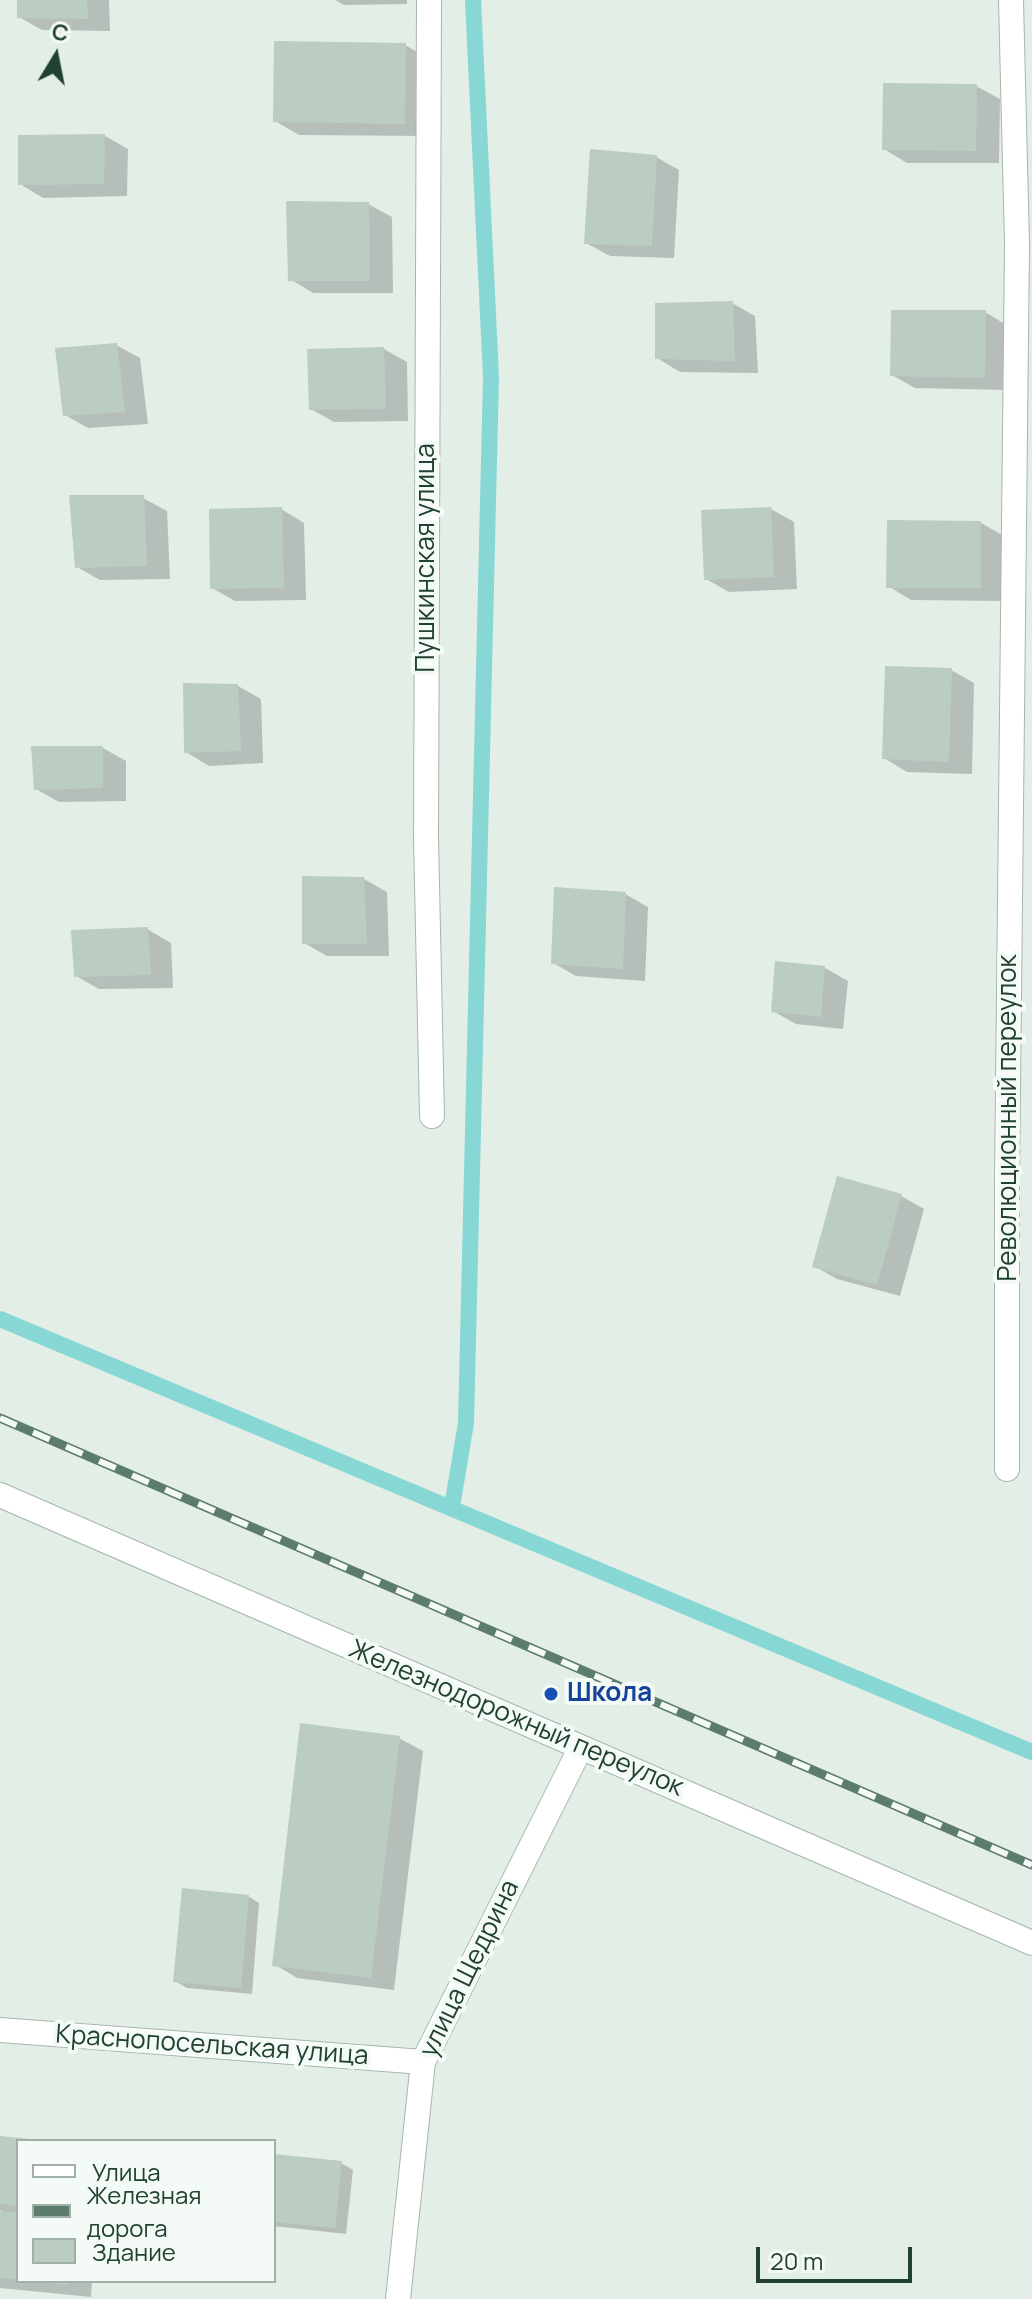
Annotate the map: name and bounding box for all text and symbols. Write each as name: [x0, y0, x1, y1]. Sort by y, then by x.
north arrow: [16, 16, 96, 96]
text: С: [50, 16, 71, 49]
street label: Пушкинская улица: [411, 443, 443, 673]
street label: Революционный переулок: [993, 955, 1025, 1281]
street label: Железнодорожный переулок: [344, 1634, 688, 1804]
place label: Школа: [567, 1678, 652, 1710]
marker: Школа: [542, 1685, 560, 1703]
street label: улица Щедрина: [414, 1875, 526, 2063]
street label: Краснопосельская улица: [54, 2019, 370, 2073]
legend: [16, 2139, 276, 2283]
text: Улица: [92, 2155, 161, 2188]
text: Железная дорога: [87, 2178, 202, 2244]
scale bar: [760, 2231, 916, 2281]
text: Здание: [92, 2235, 176, 2268]
text: 20 m: [770, 2244, 823, 2277]

